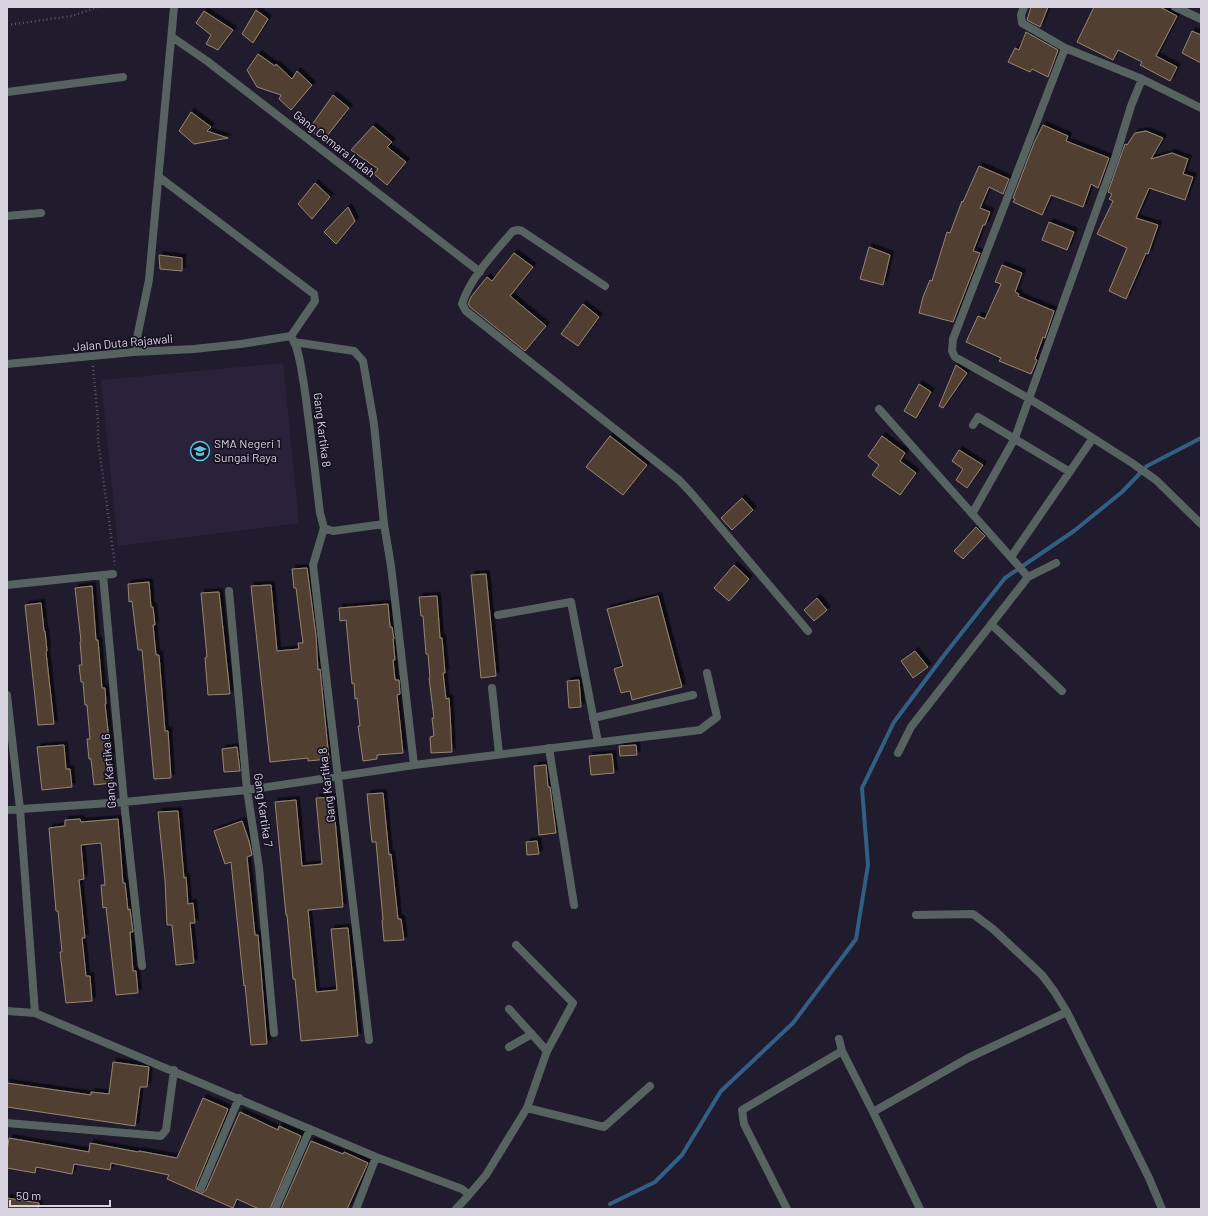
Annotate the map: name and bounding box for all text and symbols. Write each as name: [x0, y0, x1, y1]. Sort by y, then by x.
street label: Gang Cemara Indah: [291, 107, 378, 179]
street label: Jalan Duta Rajawali: [72, 331, 174, 353]
street label: Gang Kartika 8: [311, 392, 334, 468]
place label: SMA Negeri 1 Sungai Raya: [214, 436, 281, 464]
school or university icon: SMA Negeri 1 Sungai Raya: [189, 440, 211, 462]
street label: Gang Kartika 6: [98, 733, 118, 809]
street label: Gang Kartika 8: [315, 747, 338, 823]
street label: Gang Kartika 7: [252, 772, 276, 848]
scale bar: [10, 1182, 110, 1208]
text: 50 m: [16, 1188, 41, 1202]

